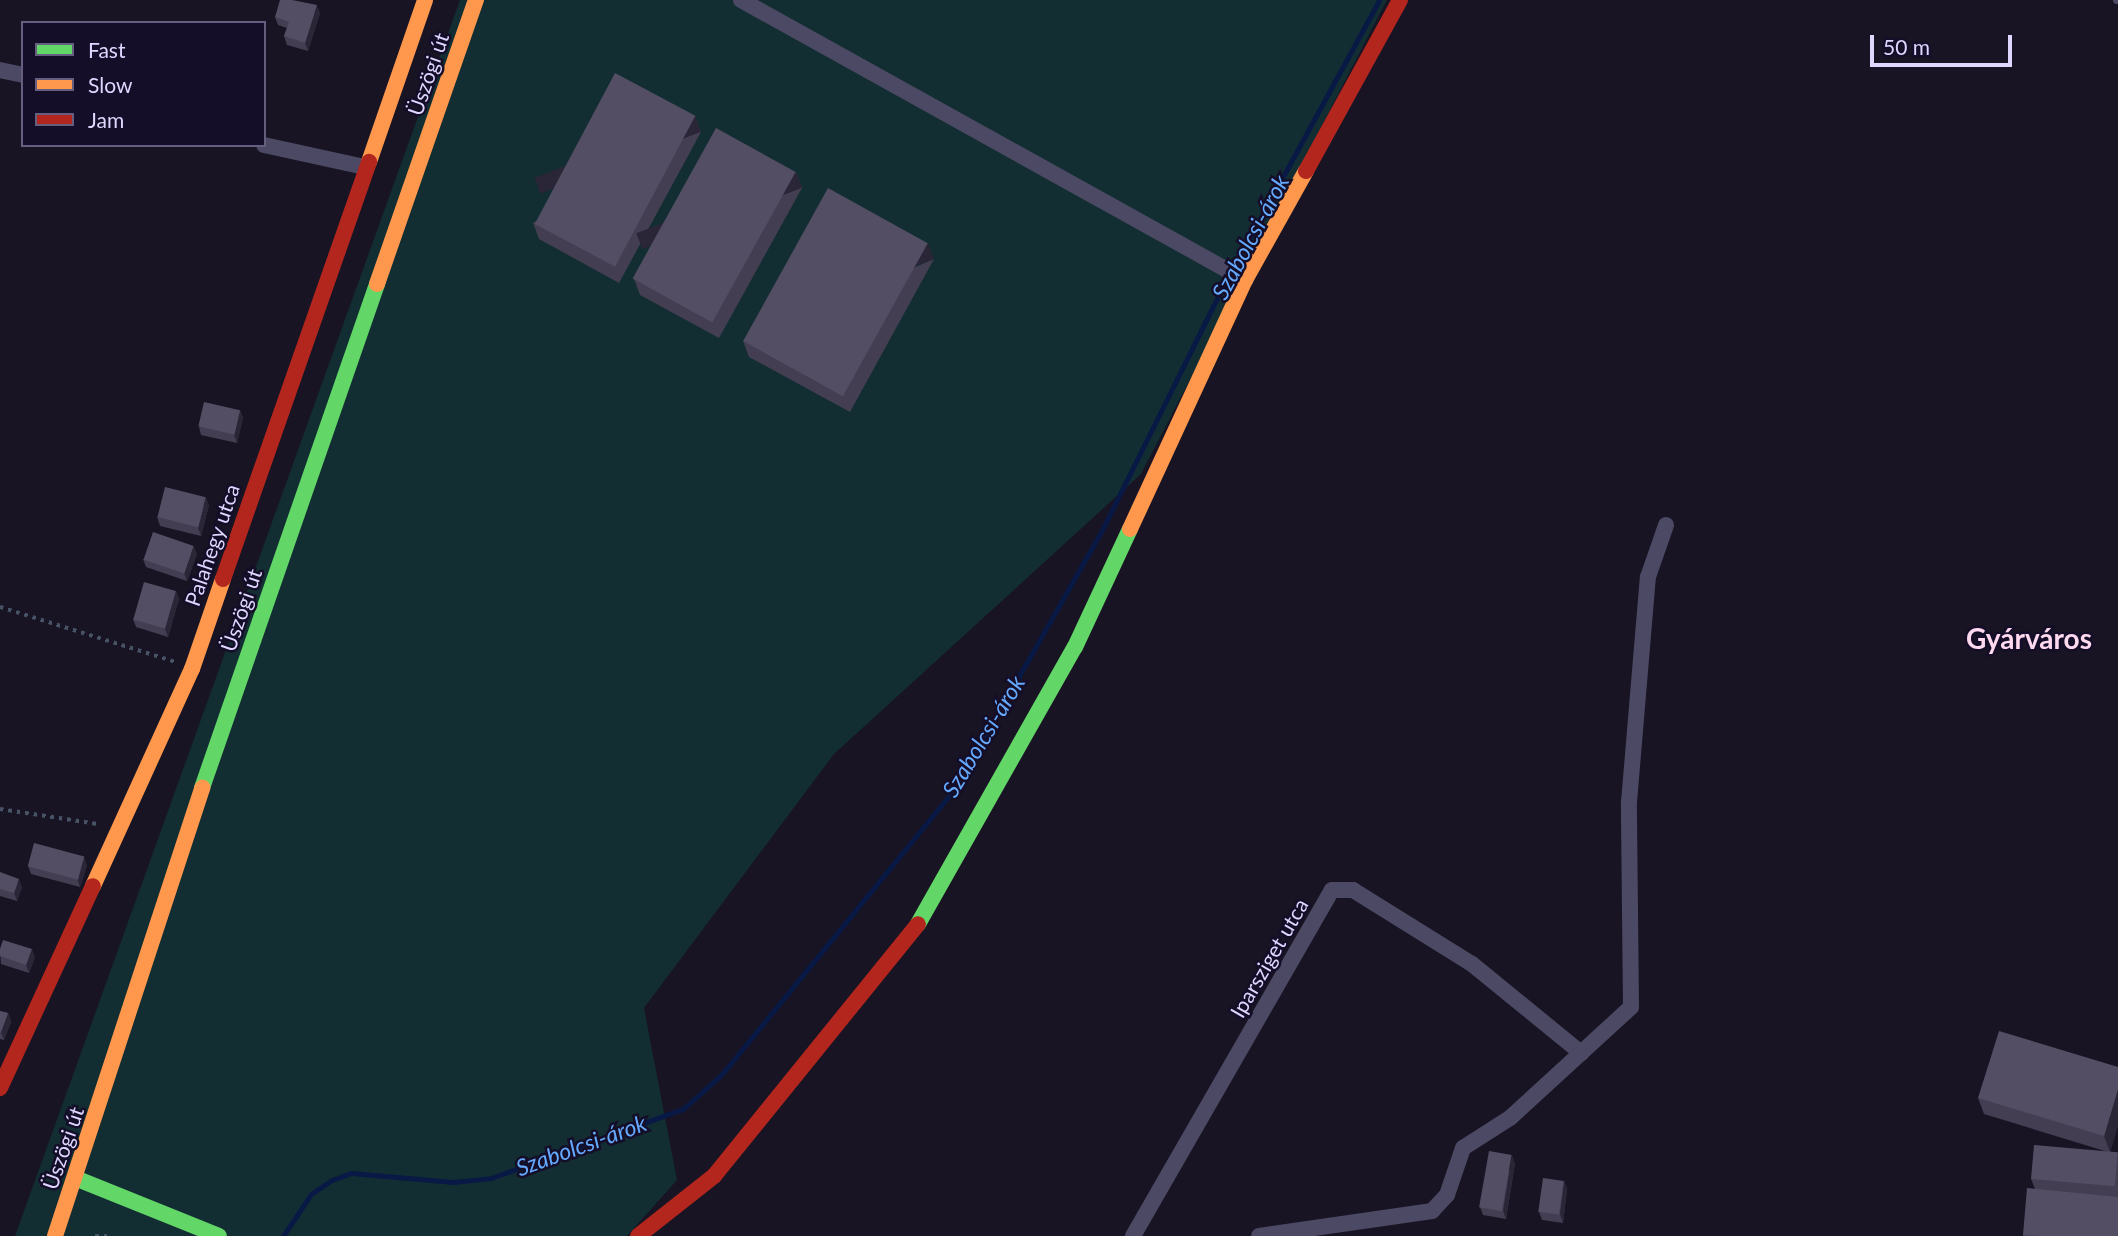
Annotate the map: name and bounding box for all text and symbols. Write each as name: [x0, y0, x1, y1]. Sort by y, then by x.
legend: [21, 21, 266, 147]
scale bar: [1873, 21, 2015, 65]
street label: Üszögi út: [402, 29, 454, 119]
text: 50 m: [1883, 34, 1930, 59]
text: Fast: [88, 37, 125, 62]
text: Slow: [88, 72, 132, 97]
text: Jam: [88, 107, 124, 132]
water label: Szabolcsi-árok: [1206, 170, 1294, 304]
street label: Palahegy utca: [179, 481, 245, 609]
street label: Üszögi út: [215, 565, 267, 655]
district label: Gyárváros: [1966, 621, 2092, 655]
water label: Szabolcsi-árok: [936, 670, 1030, 802]
street label: Iparsziget utca: [1225, 894, 1313, 1022]
street label: Üszögi út: [37, 1103, 89, 1193]
water label: Szabolcsi-árok: [512, 1109, 650, 1181]

